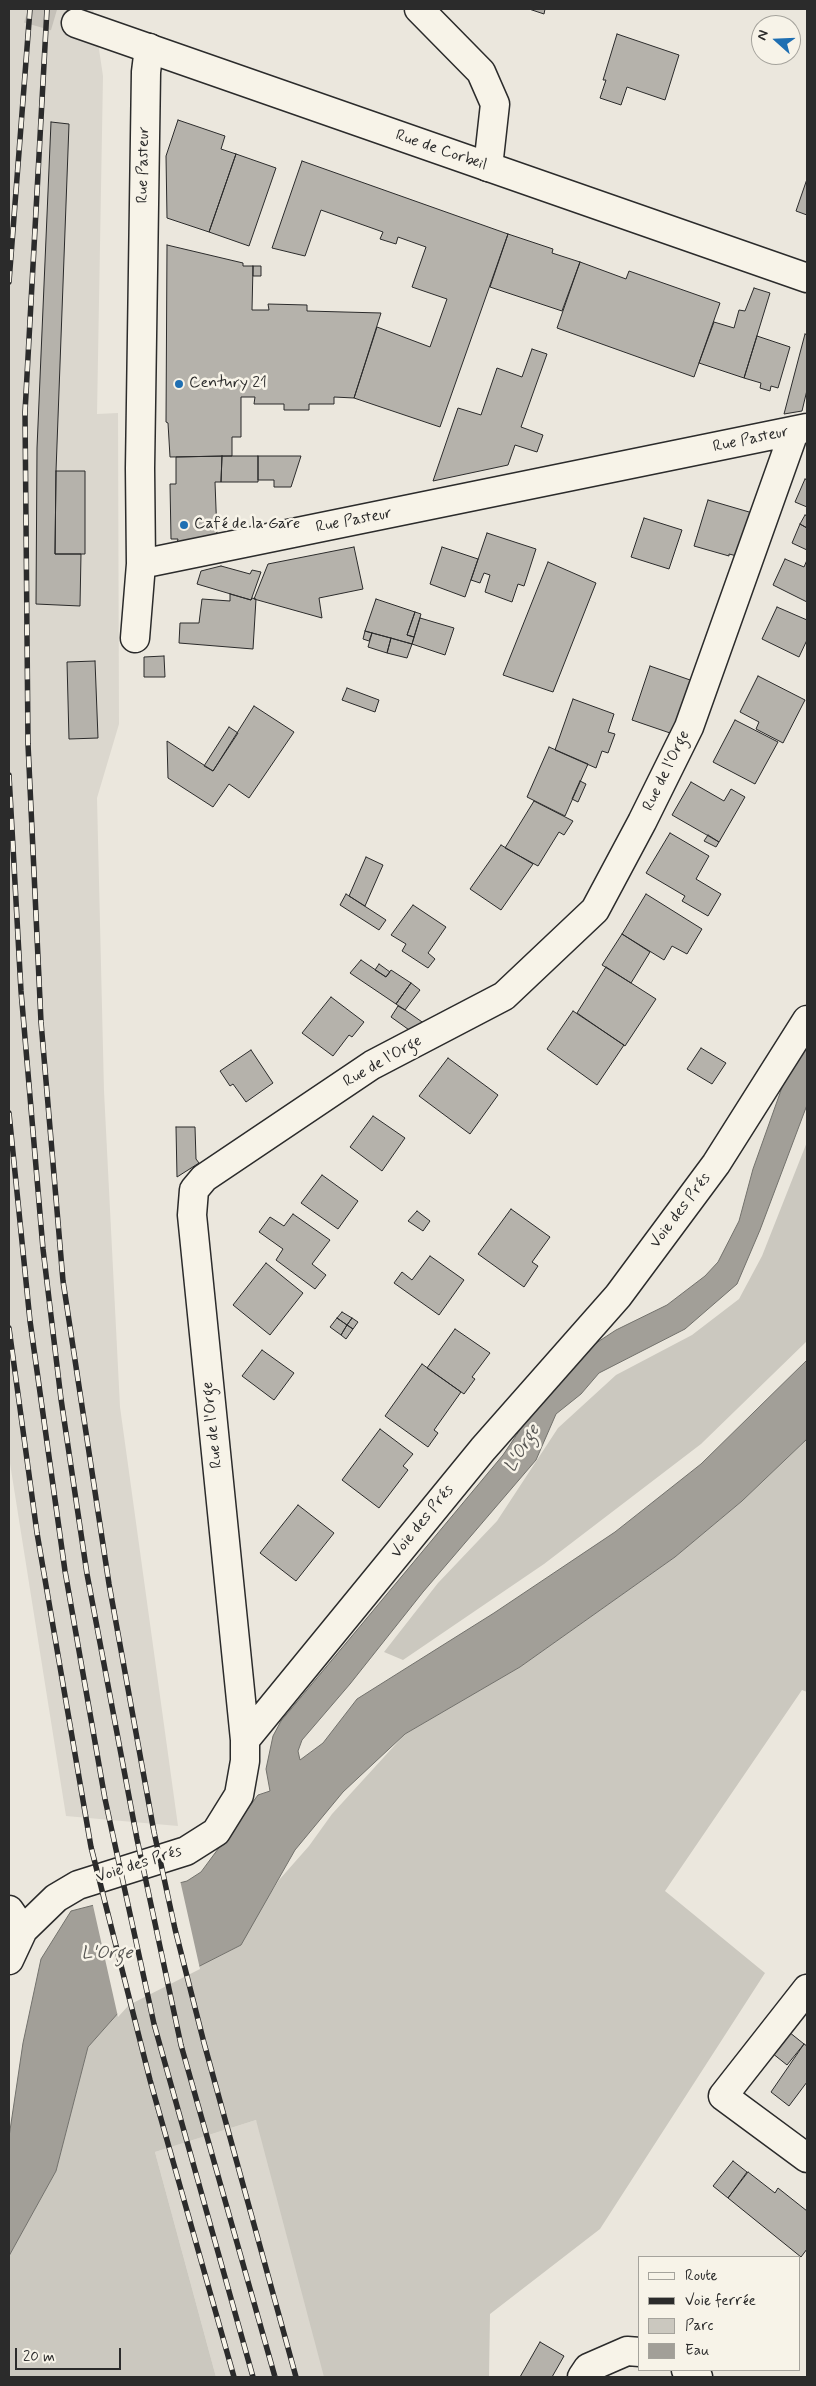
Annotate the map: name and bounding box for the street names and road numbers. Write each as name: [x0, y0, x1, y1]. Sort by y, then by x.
street label: Rue Pasteur: [134, 126, 154, 204]
street label: Rue de Corbeil: [393, 126, 489, 176]
street label: Rue Pasteur: [711, 423, 791, 457]
street label: Rue Pasteur: [314, 504, 394, 538]
street label: Rue de l'Orge: [639, 728, 695, 814]
street label: Rue de l'Orge: [340, 1032, 426, 1092]
street label: Voie des Prés: [647, 1170, 715, 1252]
street label: Rue de l'Orge: [199, 1381, 227, 1469]
street label: Voie des Prés: [387, 1481, 459, 1563]
street label: Voie des Prés: [94, 1842, 184, 1888]

